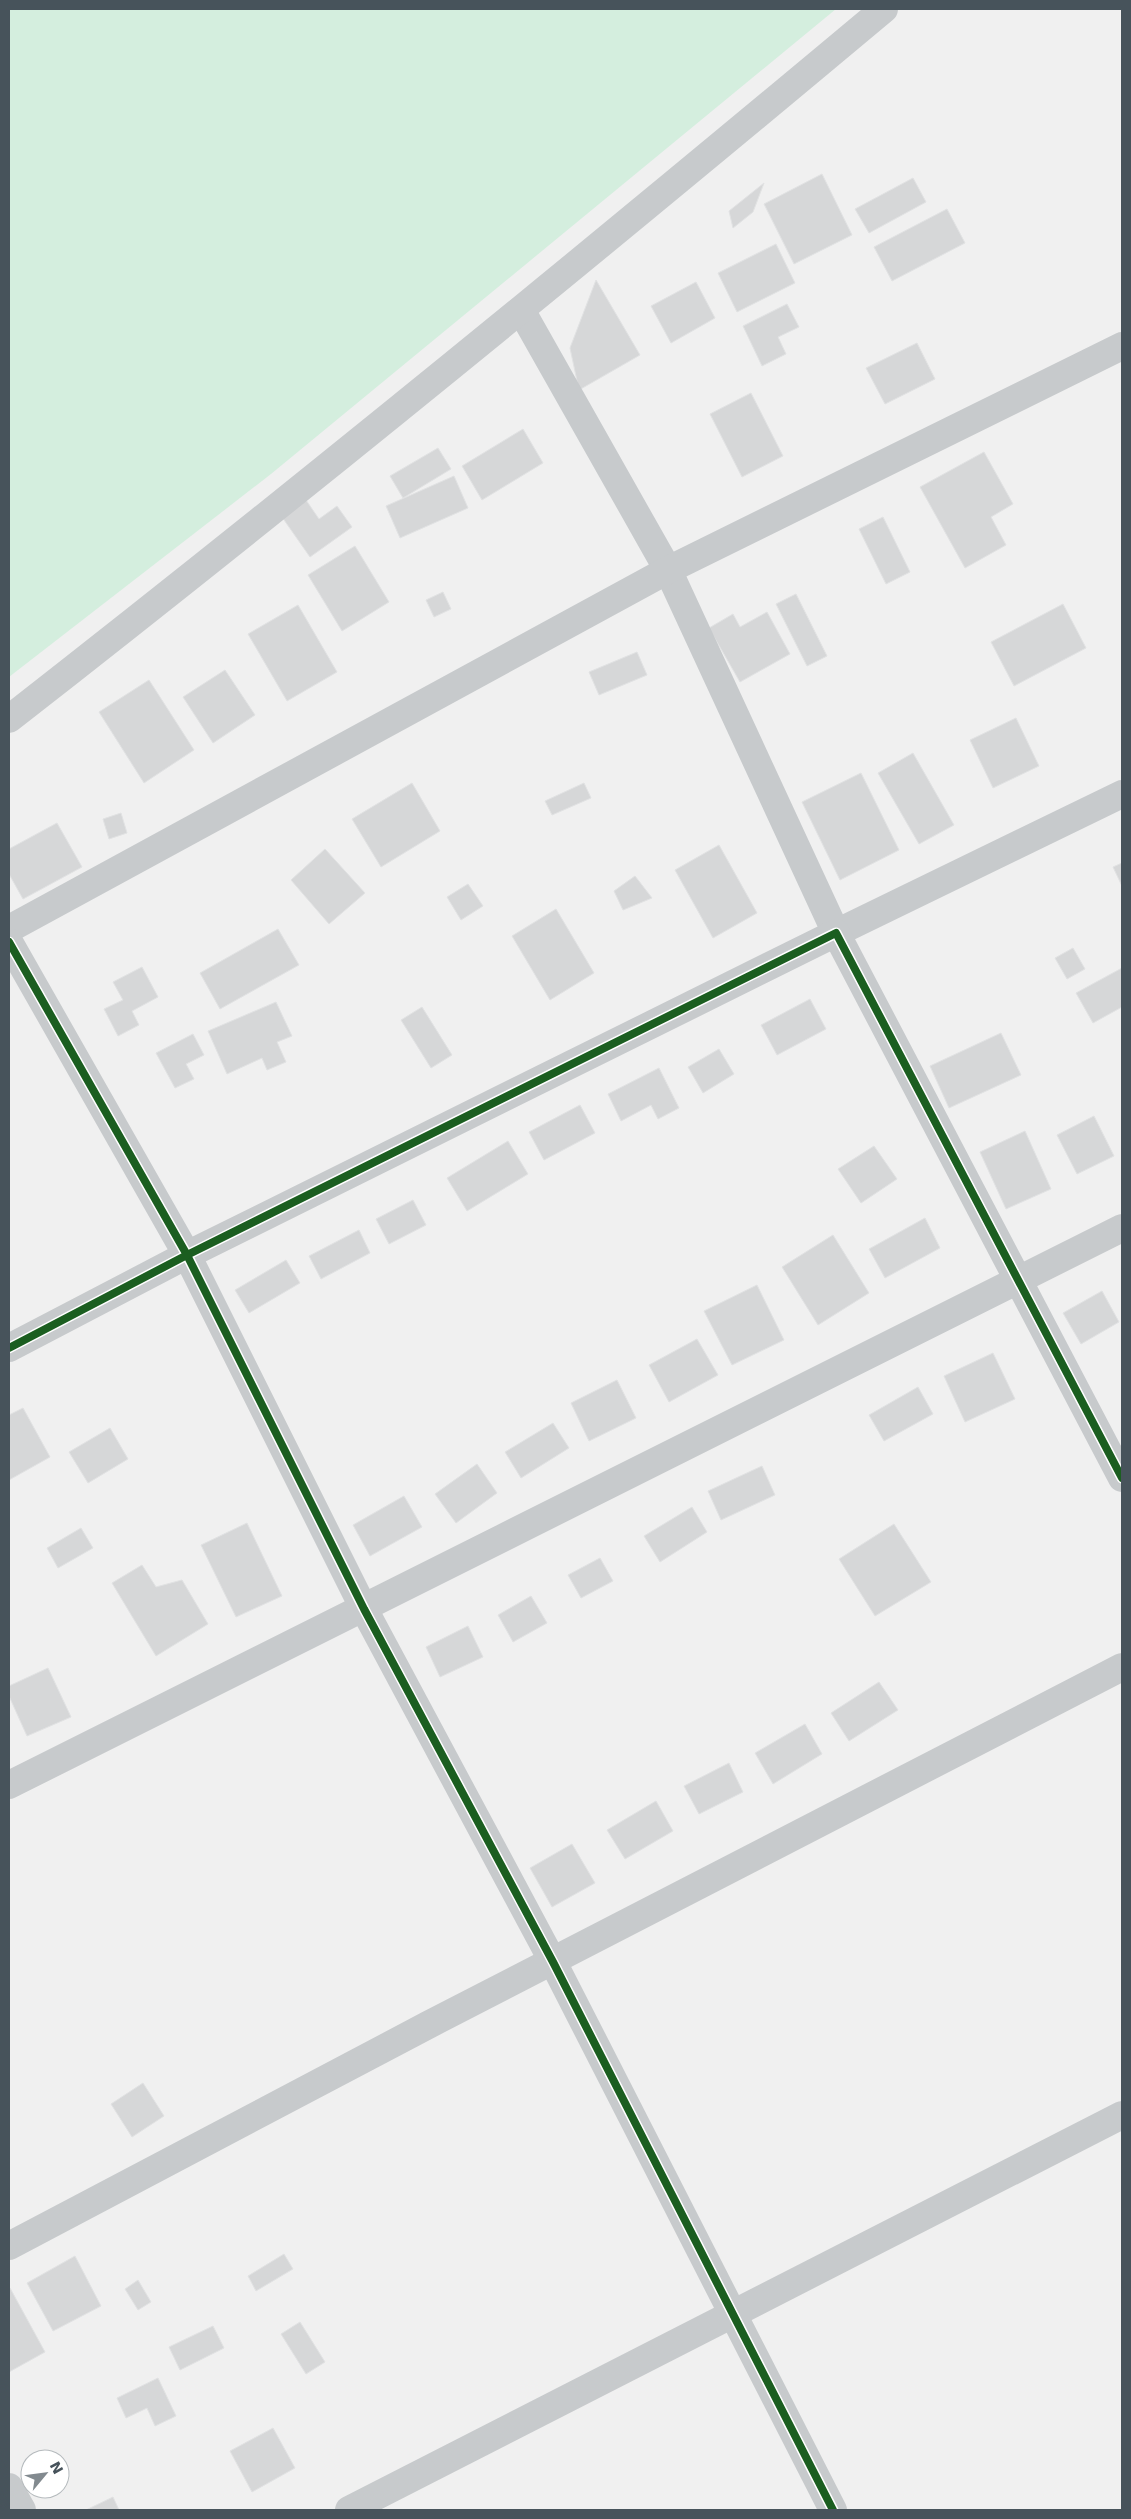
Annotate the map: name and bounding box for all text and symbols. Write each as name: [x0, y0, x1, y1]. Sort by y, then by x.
north arrow: [20, 2449, 70, 2499]
text: N: [47, 2459, 66, 2477]

